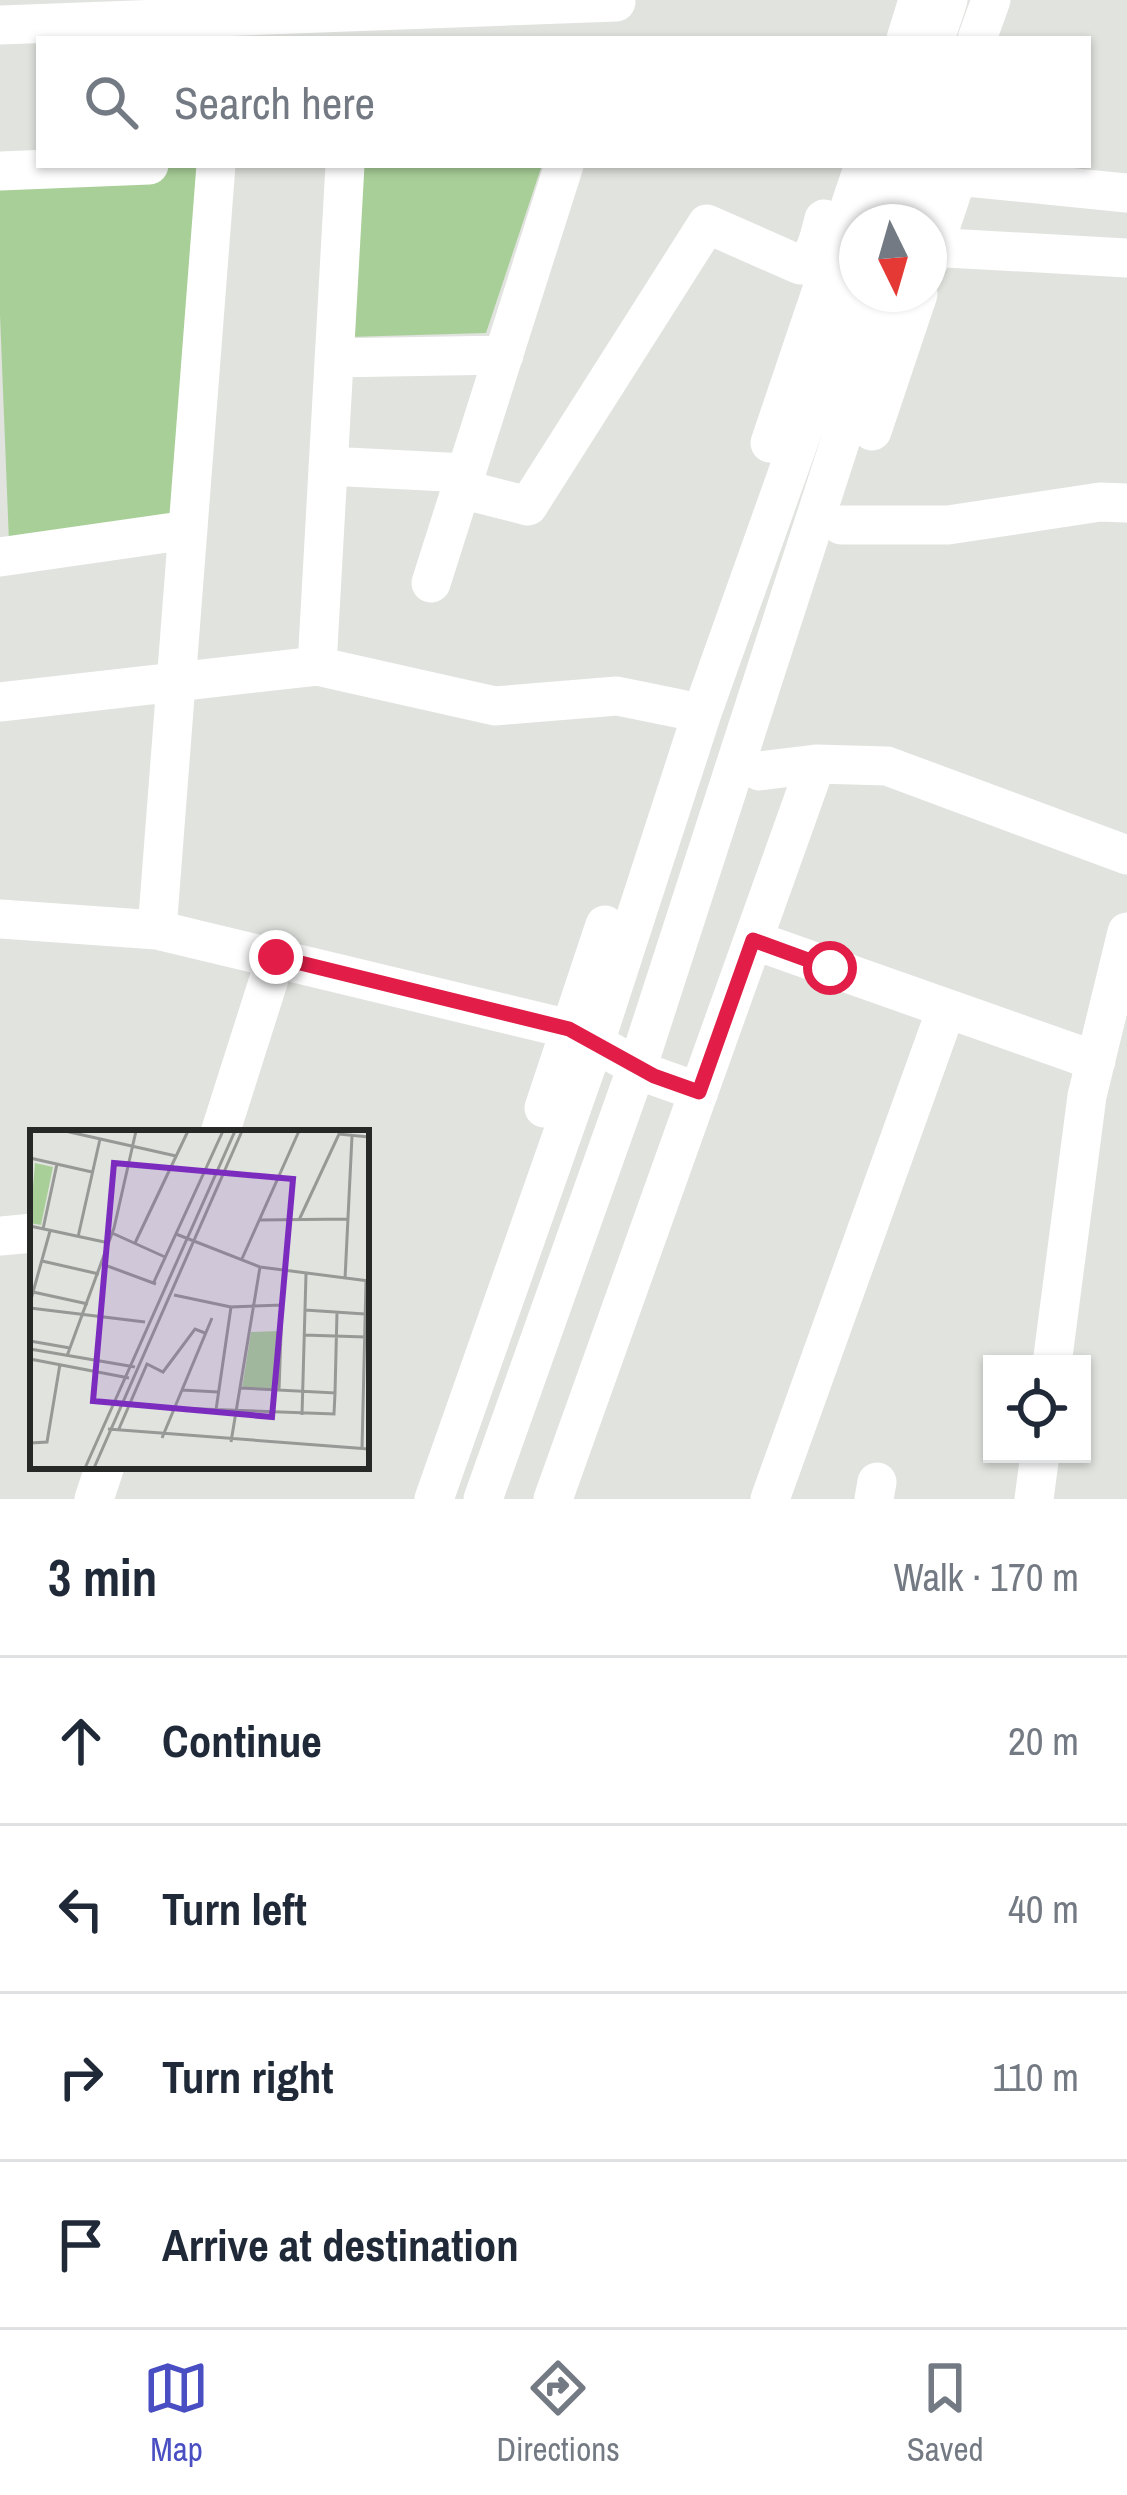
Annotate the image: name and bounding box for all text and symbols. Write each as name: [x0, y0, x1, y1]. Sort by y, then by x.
search box: [36, 36, 1091, 168]
icon: search: [78, 69, 144, 135]
text: Search here: [174, 72, 375, 133]
north arrow: [839, 204, 947, 312]
route end: [249, 930, 303, 984]
route start: [803, 941, 857, 995]
inset map: [30, 1130, 369, 1469]
map controls: [983, 1355, 1091, 1463]
button: locate: [983, 1355, 1091, 1463]
text: 3 min: [48, 1543, 157, 1612]
text: Walk · 170 m: [894, 1551, 1079, 1603]
icon: ahead: [48, 1708, 114, 1774]
text: Continue: [162, 1710, 322, 1771]
text: 20 m: [1008, 1715, 1079, 1767]
icon: left: [48, 1876, 114, 1942]
text: Turn left: [162, 1878, 307, 1939]
text: 40 m: [1008, 1883, 1079, 1935]
icon: right: [48, 2044, 114, 2110]
text: Turn right: [162, 2046, 334, 2107]
text: 110 m: [992, 2051, 1079, 2103]
icon: arrive: [48, 2212, 114, 2278]
text: Arrive at destination: [162, 2214, 519, 2275]
tab: Map: [143, 2355, 209, 2471]
tab: Directions: [496, 2355, 620, 2471]
tab: Saved: [907, 2355, 983, 2471]

